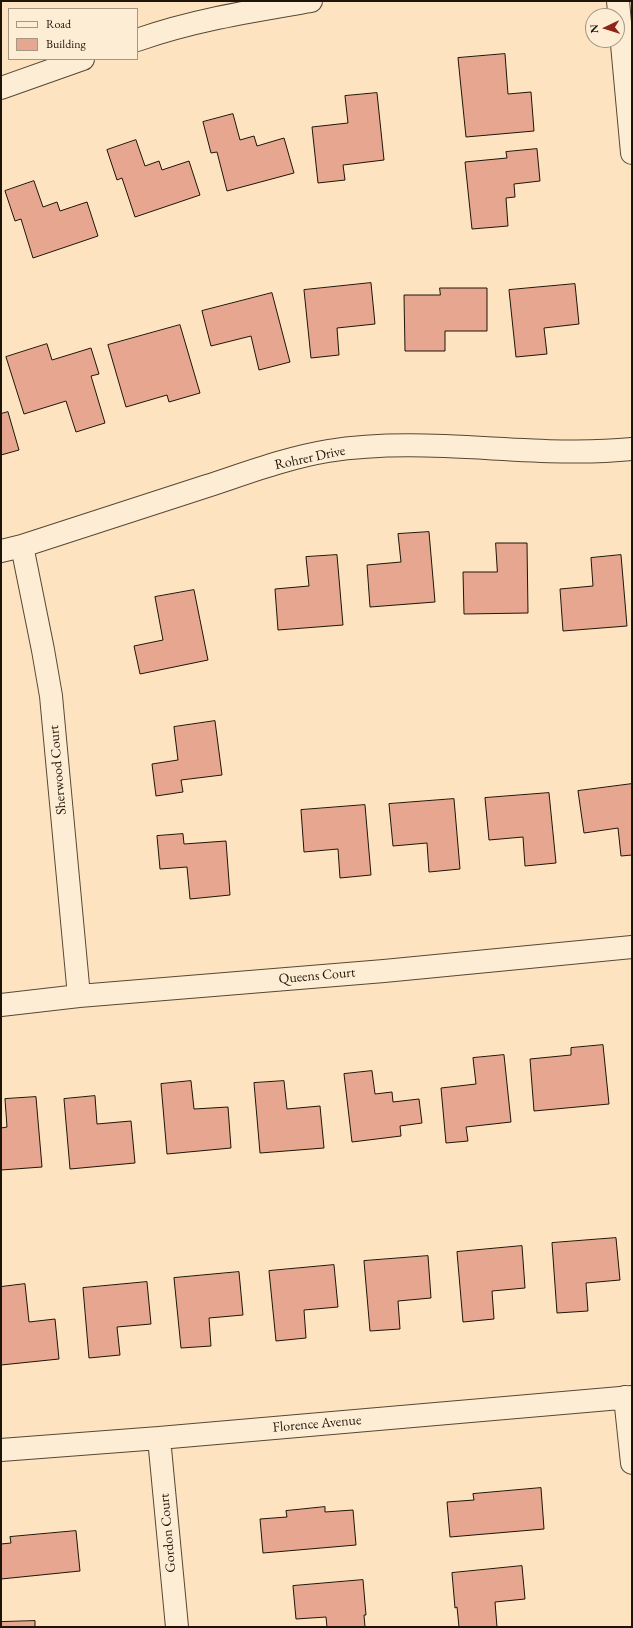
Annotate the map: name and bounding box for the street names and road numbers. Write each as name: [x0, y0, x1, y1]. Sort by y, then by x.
street label: Rohrer Drive: [273, 442, 347, 474]
street label: Sherwood Court: [46, 724, 70, 816]
street label: Queens Court: [278, 964, 356, 988]
street label: Florence Avenue: [272, 1412, 362, 1436]
street label: Gordon Court: [156, 1493, 180, 1573]

